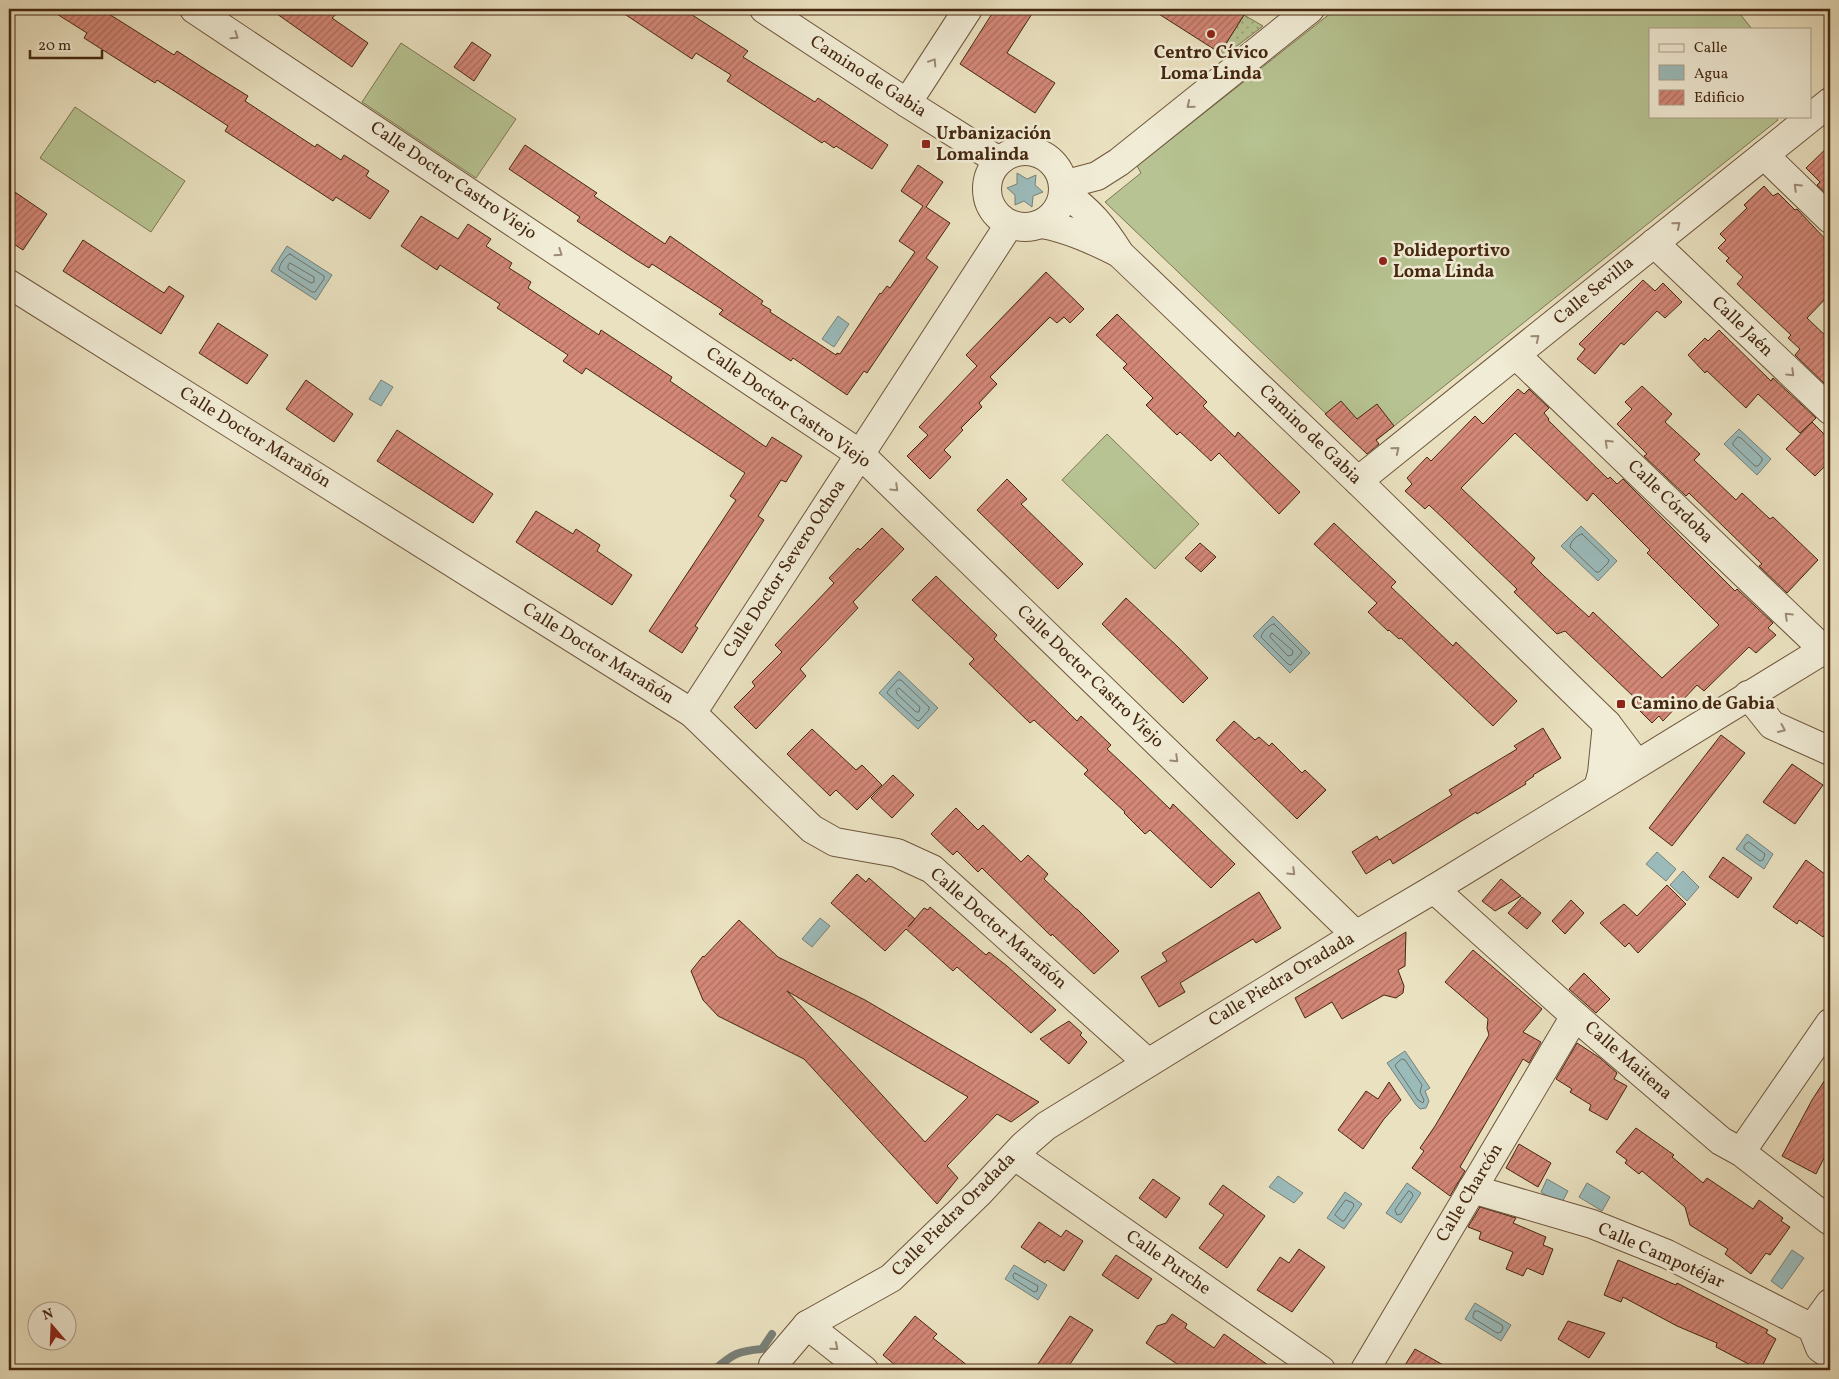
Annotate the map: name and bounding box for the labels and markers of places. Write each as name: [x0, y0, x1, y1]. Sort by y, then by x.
marker: Centro Cívico Loma Linda: [1205, 28, 1217, 40]
place label: Centro Cívico Loma Linda: [1154, 41, 1268, 87]
place label: Urbanización Lomalinda: [936, 122, 1051, 168]
marker: Urbanización Lomalinda: [920, 138, 932, 150]
place label: Polideportivo Loma Linda: [1393, 239, 1510, 285]
marker: Polideportivo Loma Linda: [1377, 255, 1389, 267]
place label: Camino de Gabia: [1631, 692, 1775, 717]
marker: Camino de Gabia: [1615, 698, 1627, 710]

